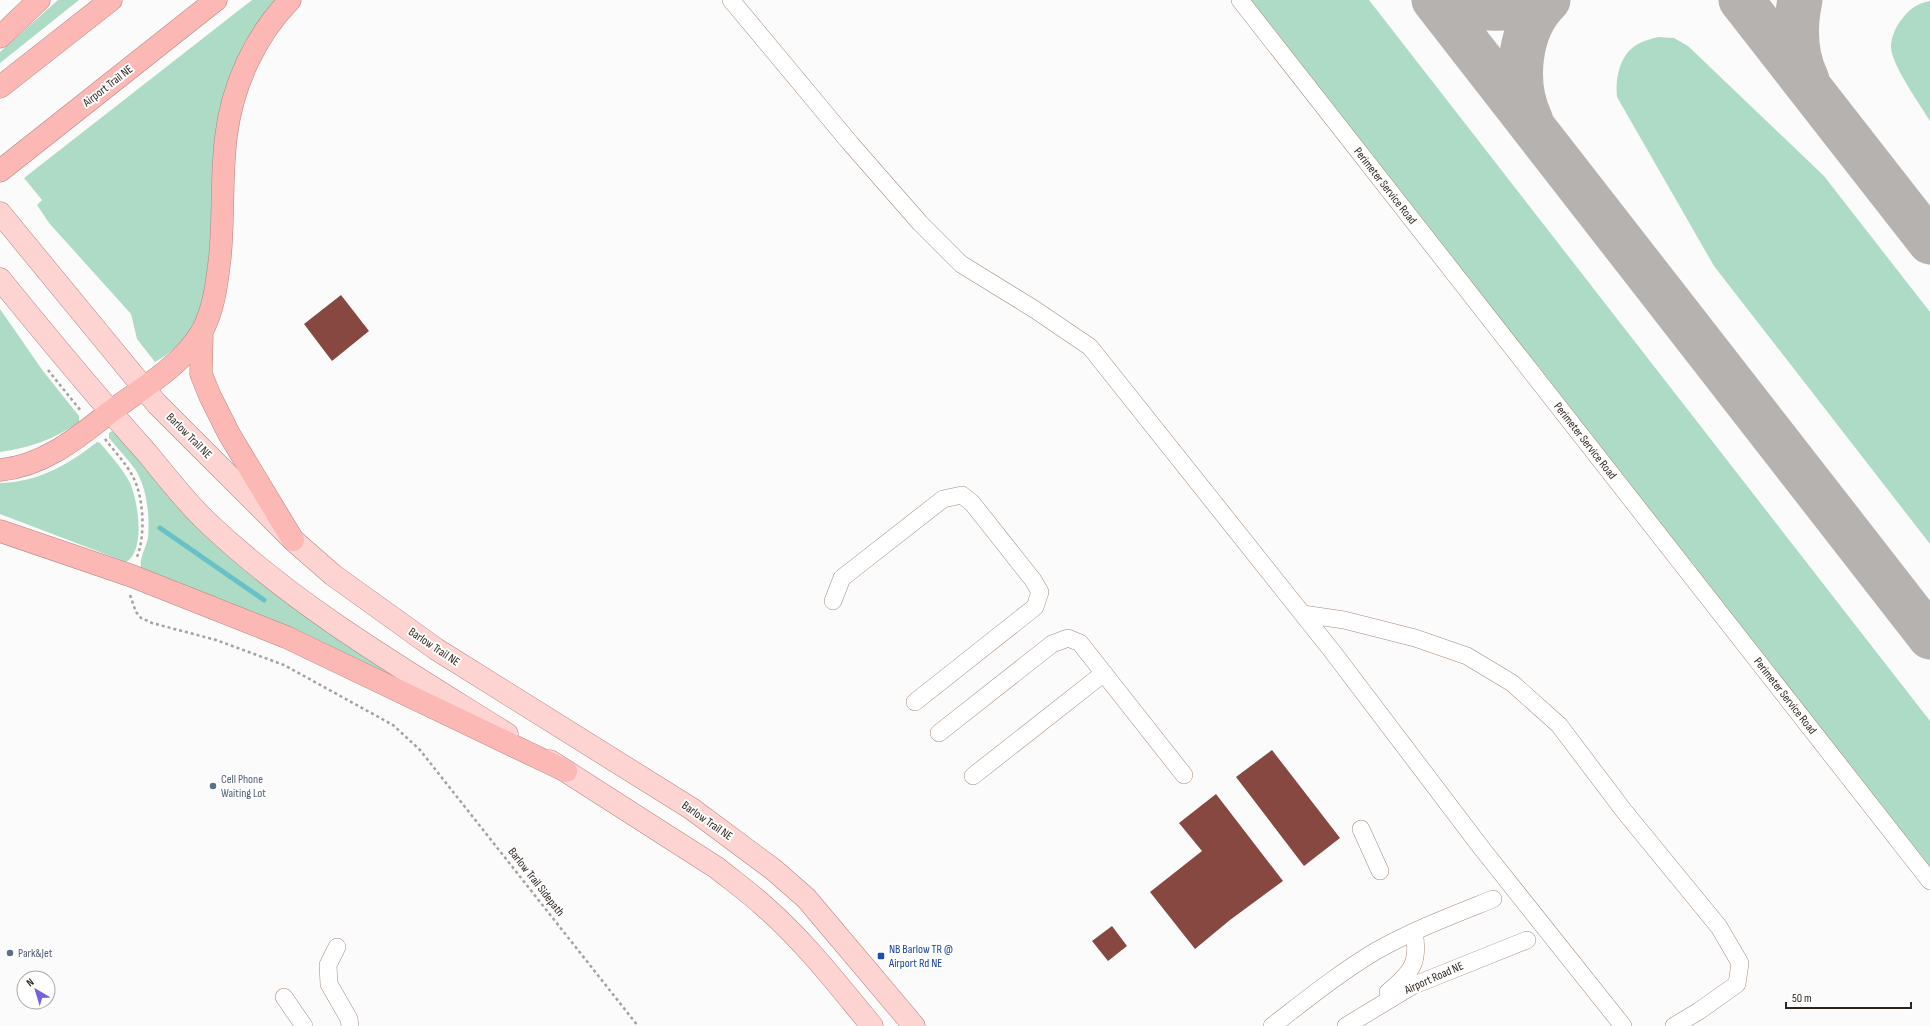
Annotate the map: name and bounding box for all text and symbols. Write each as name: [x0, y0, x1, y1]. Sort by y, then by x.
street label: Airport Trail NE: [79, 62, 136, 111]
street label: Perimeter Service Road: [1350, 144, 1420, 228]
street label: Perimeter Service Road: [1550, 399, 1620, 483]
street label: Barlow Trail NE: [163, 410, 215, 462]
street label: Barlow Trail NE: [406, 624, 463, 670]
street label: Perimeter Service Road: [1750, 654, 1820, 738]
place label: Cell Phone Waiting Lot: [221, 772, 266, 801]
marker: Cell Phone Waiting Lot: [208, 781, 218, 791]
street label: Barlow Trail NE: [679, 798, 735, 844]
street label: Barlow Trail Sidepath: [505, 845, 567, 919]
place label: NB Barlow TR @ Airport Rd NE: [888, 942, 953, 971]
place label: Park&Jet: [18, 946, 53, 961]
marker: Park&Jet: [5, 948, 15, 958]
marker: NB Barlow TR @ Airport Rd NE: [876, 951, 886, 961]
street label: Airport Road NE: [1401, 958, 1466, 998]
north arrow: [16, 970, 56, 1010]
text: N: [24, 976, 37, 989]
scale bar: [1786, 984, 1911, 1010]
text: 50 m: [1792, 991, 1812, 1006]

